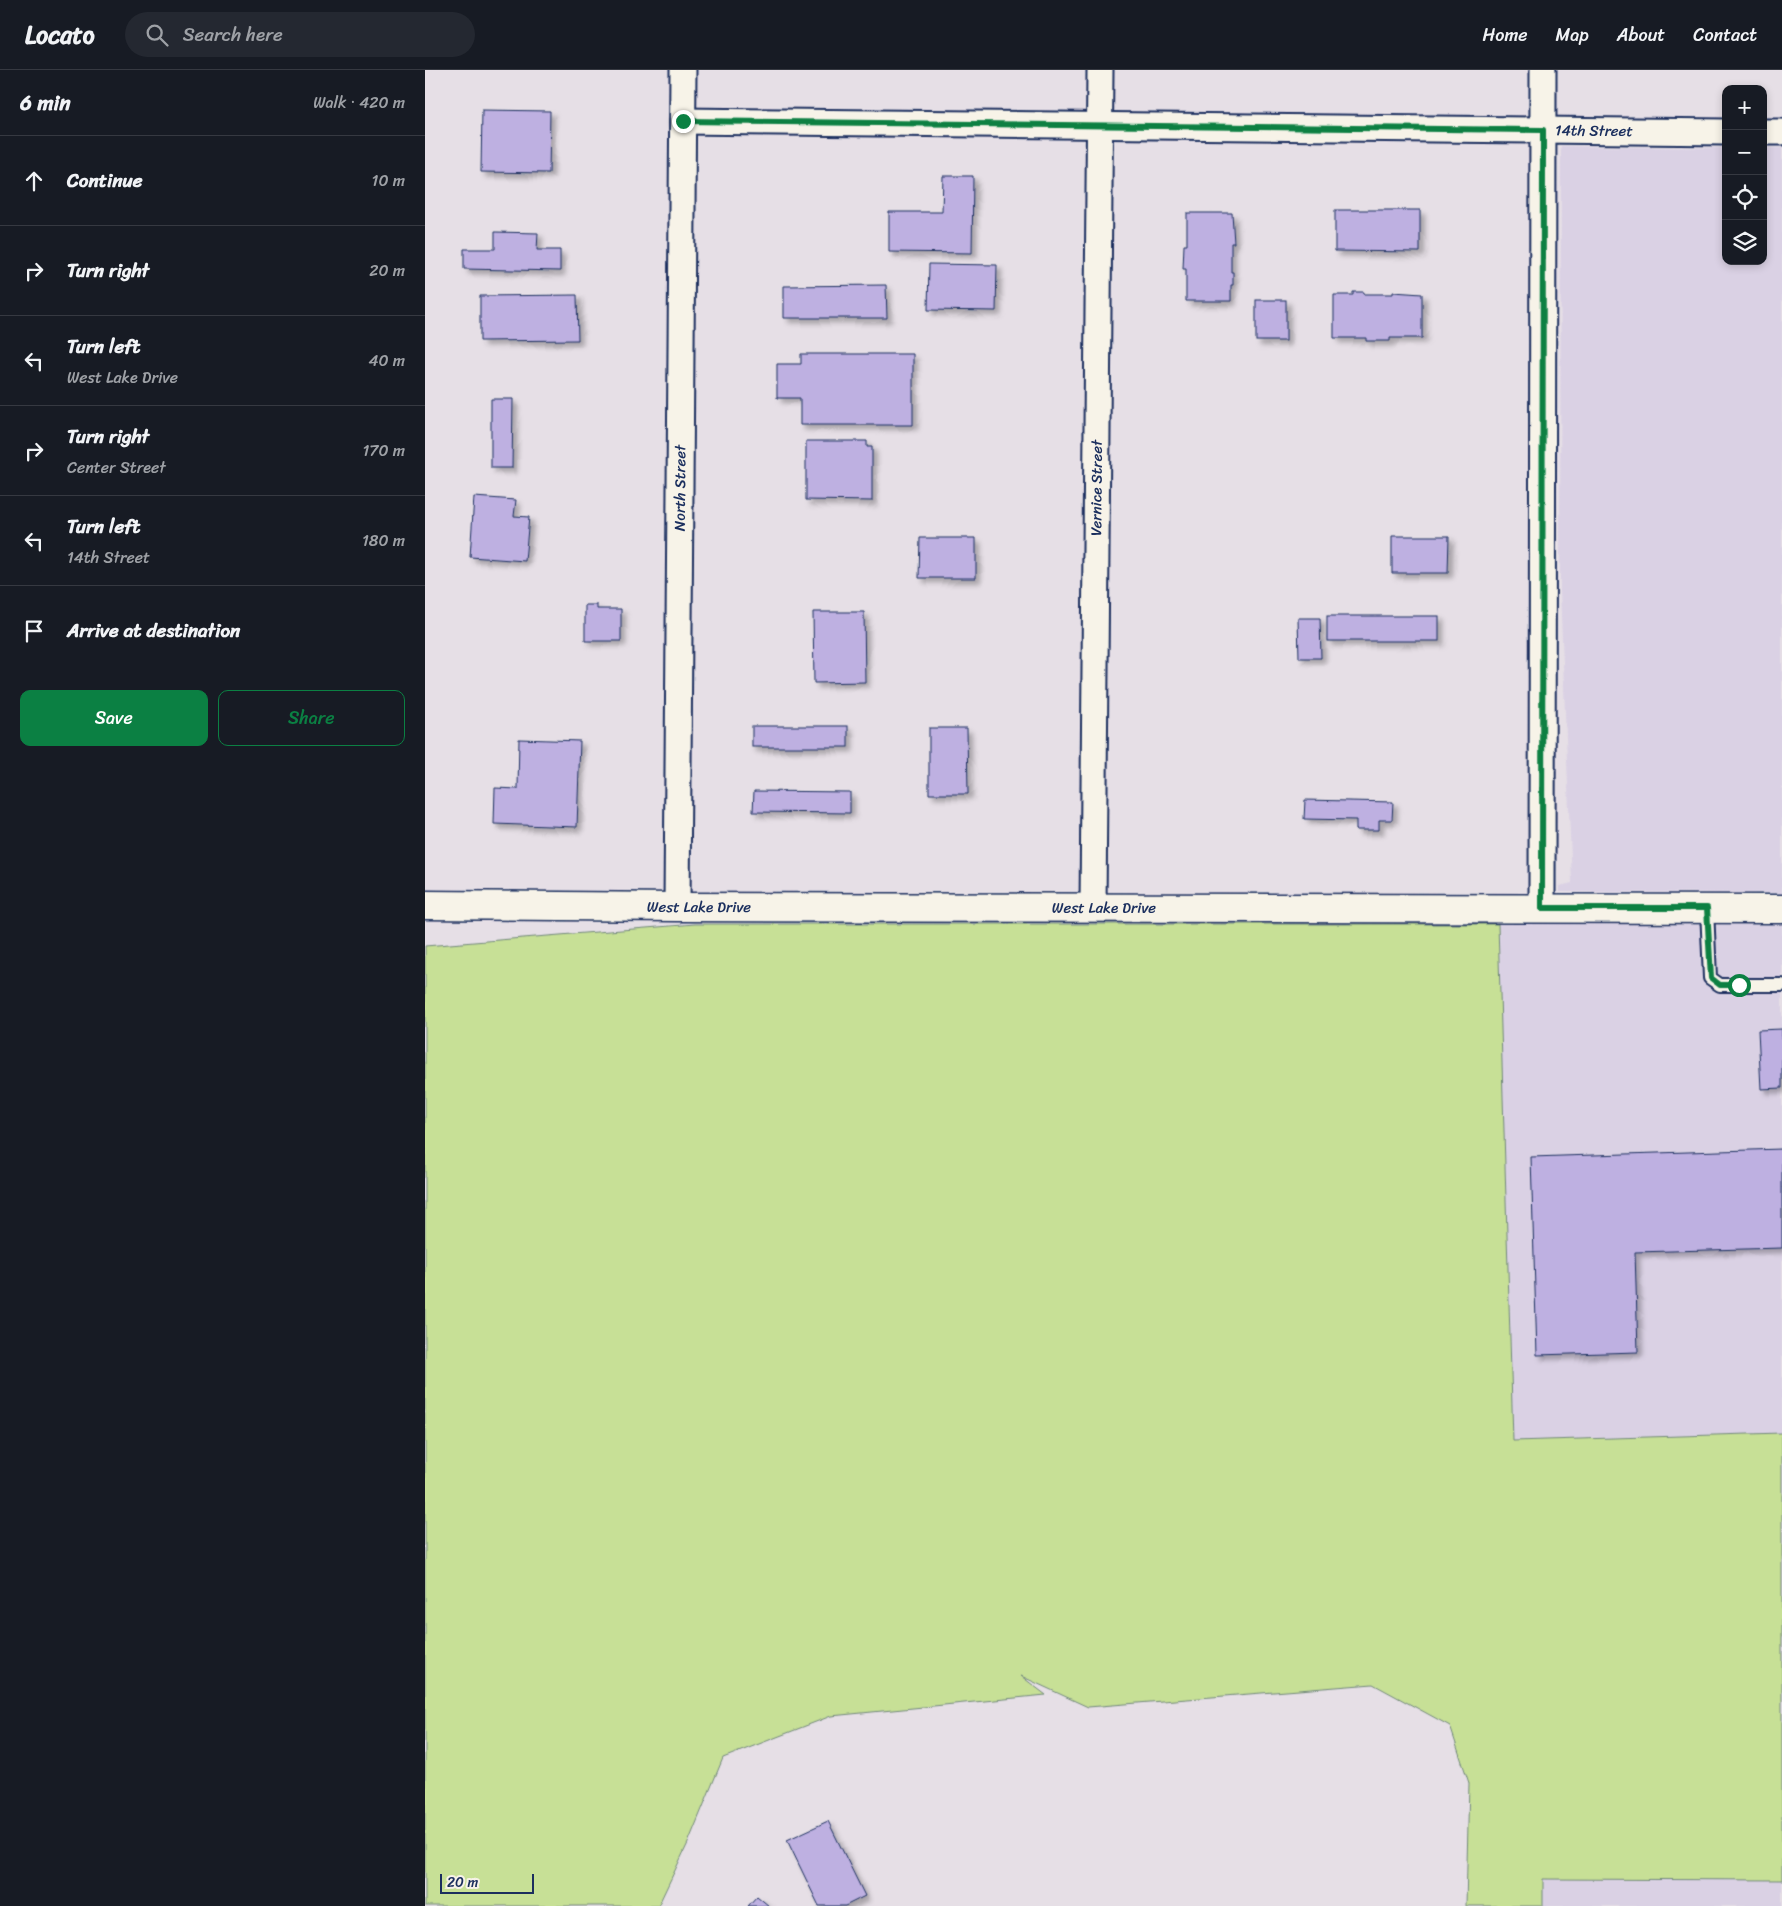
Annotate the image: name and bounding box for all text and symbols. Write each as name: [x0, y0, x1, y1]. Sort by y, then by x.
search box: [125, 12, 475, 57]
text: Locato: [25, 14, 95, 56]
text: Search here: [183, 18, 283, 51]
text: Home: [1483, 19, 1528, 51]
text: Map: [1556, 19, 1589, 51]
text: About: [1617, 19, 1665, 51]
text: Contact: [1693, 19, 1757, 51]
icon: search: [143, 21, 171, 49]
text: 6 min: [20, 84, 71, 122]
map controls: [1722, 85, 1767, 265]
button: +: [1722, 85, 1767, 130]
text: Walk · 420 m: [313, 88, 405, 117]
route end: [672, 110, 695, 133]
street label: 14th Street: [1555, 117, 1633, 144]
button: −: [1722, 130, 1767, 175]
text: Continue: [67, 164, 143, 197]
text: 10 m: [372, 166, 405, 195]
icon: ahead: [20, 167, 48, 195]
button: locate: [1722, 175, 1767, 220]
button: layers: [1722, 220, 1767, 265]
text: Turn right: [67, 254, 149, 287]
text: 20 m: [369, 256, 405, 285]
icon: right: [20, 257, 48, 285]
text: Turn left: [67, 330, 140, 363]
text: 40 m: [368, 346, 405, 375]
icon: left: [20, 347, 48, 375]
text: West Lake Drive: [67, 363, 178, 392]
text: Turn right: [67, 420, 149, 453]
text: 170 m: [362, 436, 405, 465]
icon: right: [20, 437, 48, 465]
street label: Vernice Street: [1083, 439, 1110, 536]
street label: North Street: [667, 444, 693, 531]
text: Center Street: [67, 453, 166, 482]
text: Turn left: [67, 510, 140, 543]
text: 180 m: [362, 526, 405, 555]
icon: left: [20, 527, 48, 555]
text: 14th Street: [67, 543, 150, 572]
text: Arrive at destination: [67, 614, 240, 647]
icon: arrive: [20, 617, 48, 645]
button: Save: [20, 690, 208, 746]
button: Share: [218, 690, 405, 746]
street label: West Lake Drive: [647, 894, 751, 920]
street label: West Lake Drive: [1052, 895, 1156, 921]
route start: [1728, 974, 1751, 997]
text: 20 m: [447, 1870, 478, 1895]
scale bar: [440, 1871, 534, 1894]

